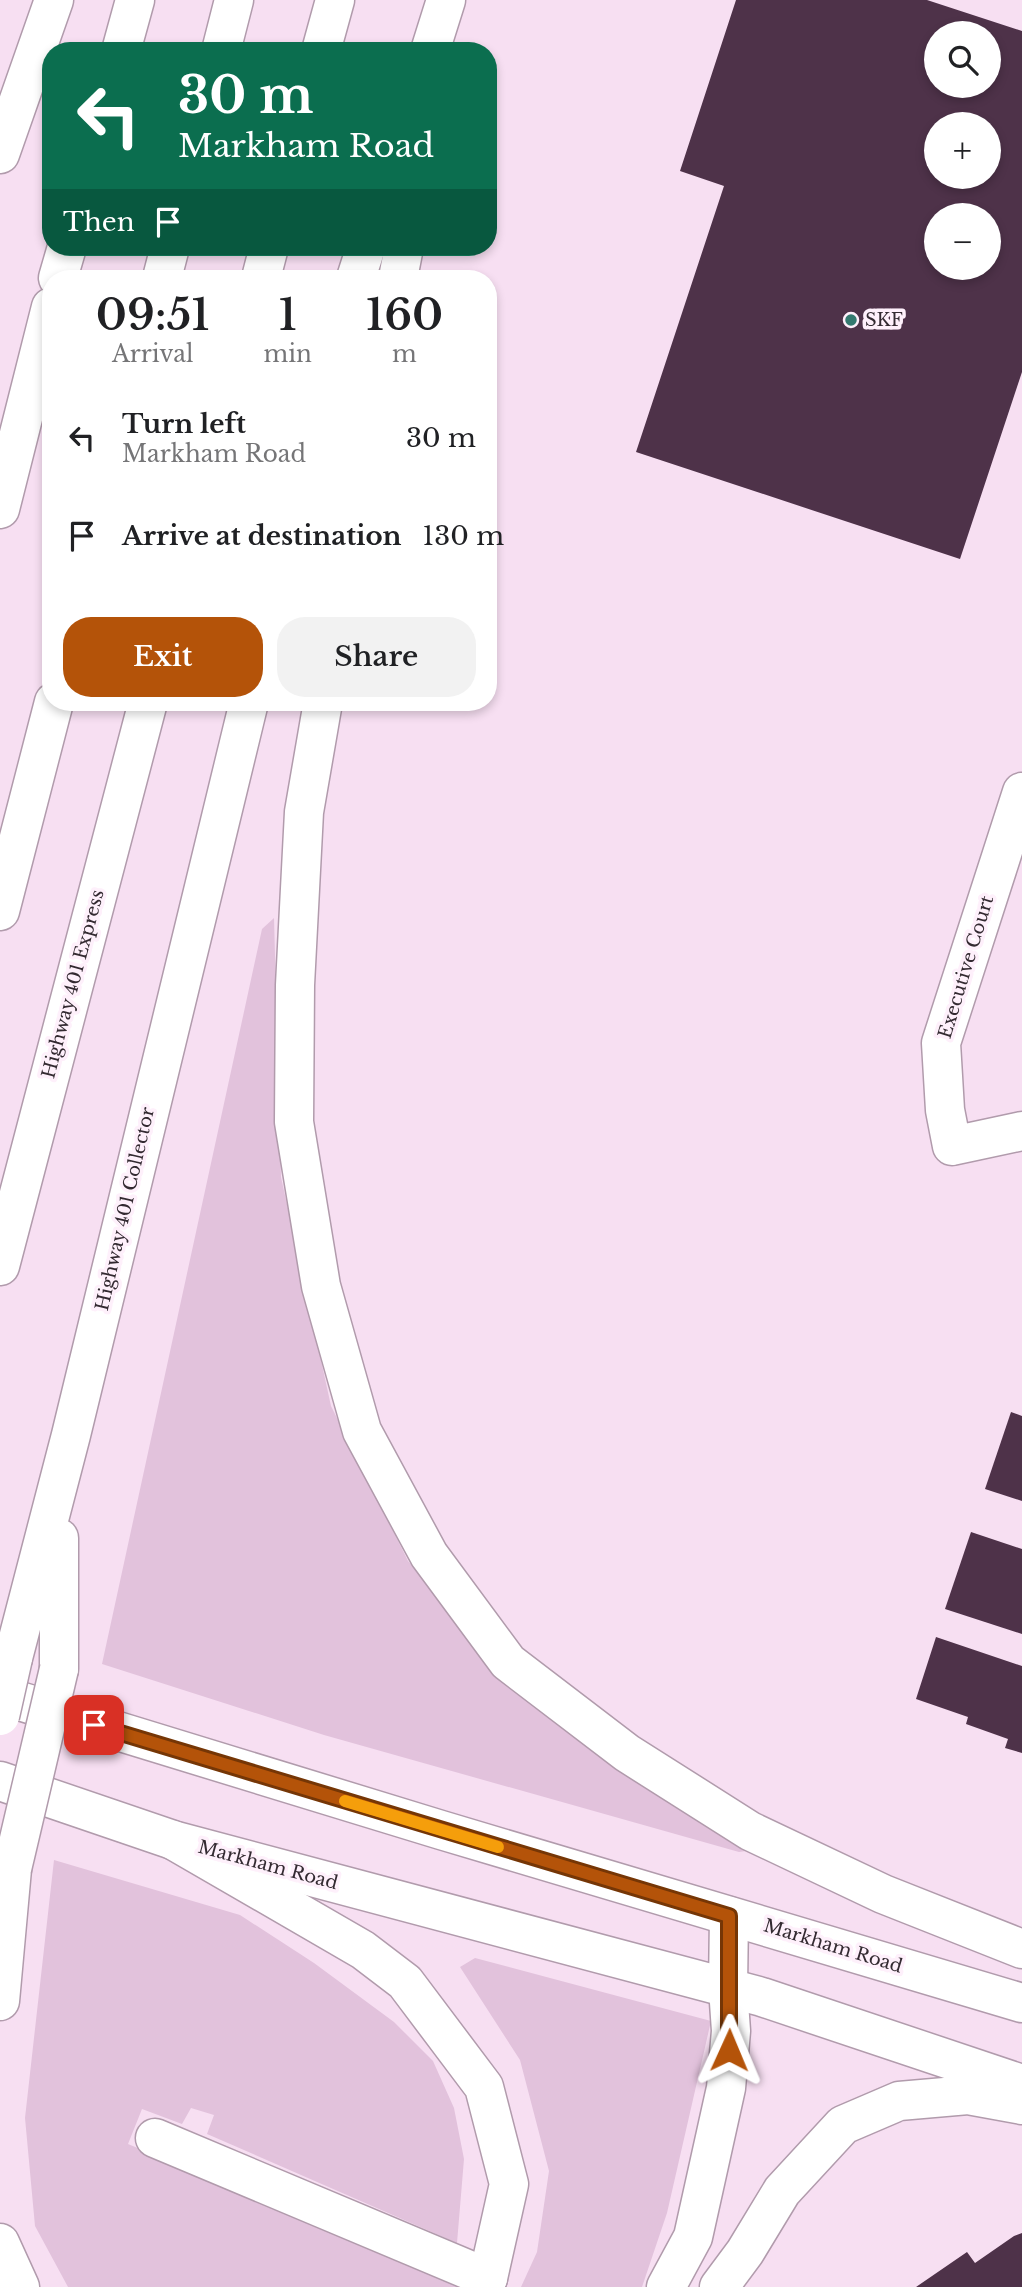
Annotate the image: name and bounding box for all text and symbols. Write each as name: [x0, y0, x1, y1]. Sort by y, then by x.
map controls: [924, 21, 1001, 280]
button: search: [924, 21, 1001, 98]
text: 30 m: [178, 65, 313, 126]
icon: left: [63, 70, 154, 161]
button: +: [924, 112, 1001, 189]
text: Markham Road: [178, 126, 434, 166]
icon: arrive: [149, 203, 187, 241]
button: −: [924, 203, 1001, 280]
text: Then: [63, 206, 135, 238]
text: 09:51: [96, 289, 210, 341]
text: 1: [279, 289, 297, 341]
text: 160: [366, 289, 443, 341]
place label: SKF: [865, 309, 903, 331]
marker: SKF: [843, 312, 859, 328]
text: Arrival: [112, 340, 194, 368]
text: min: [264, 340, 312, 368]
text: m: [392, 340, 417, 368]
text: Turn left: [122, 408, 246, 440]
icon: left: [63, 419, 101, 457]
text: 30 m: [406, 422, 476, 454]
text: Markham Road: [122, 440, 306, 468]
icon: arrive: [63, 517, 101, 555]
text: Arrive at destination: [122, 520, 402, 552]
text: 130 m: [423, 520, 504, 552]
button: Exit: [63, 617, 263, 697]
button: Share: [277, 617, 476, 697]
street label: Highway 401 Express: [37, 887, 109, 1081]
street label: Executive Court: [934, 893, 998, 1041]
street label: Highway 401 Collector: [91, 1105, 159, 1313]
pin: [64, 1695, 124, 1755]
icon: arrive: [75, 1706, 113, 1744]
street label: Markham Road: [196, 1836, 340, 1894]
street label: Markham Road: [761, 1914, 905, 1978]
position arrow: [692, 2013, 766, 2087]

